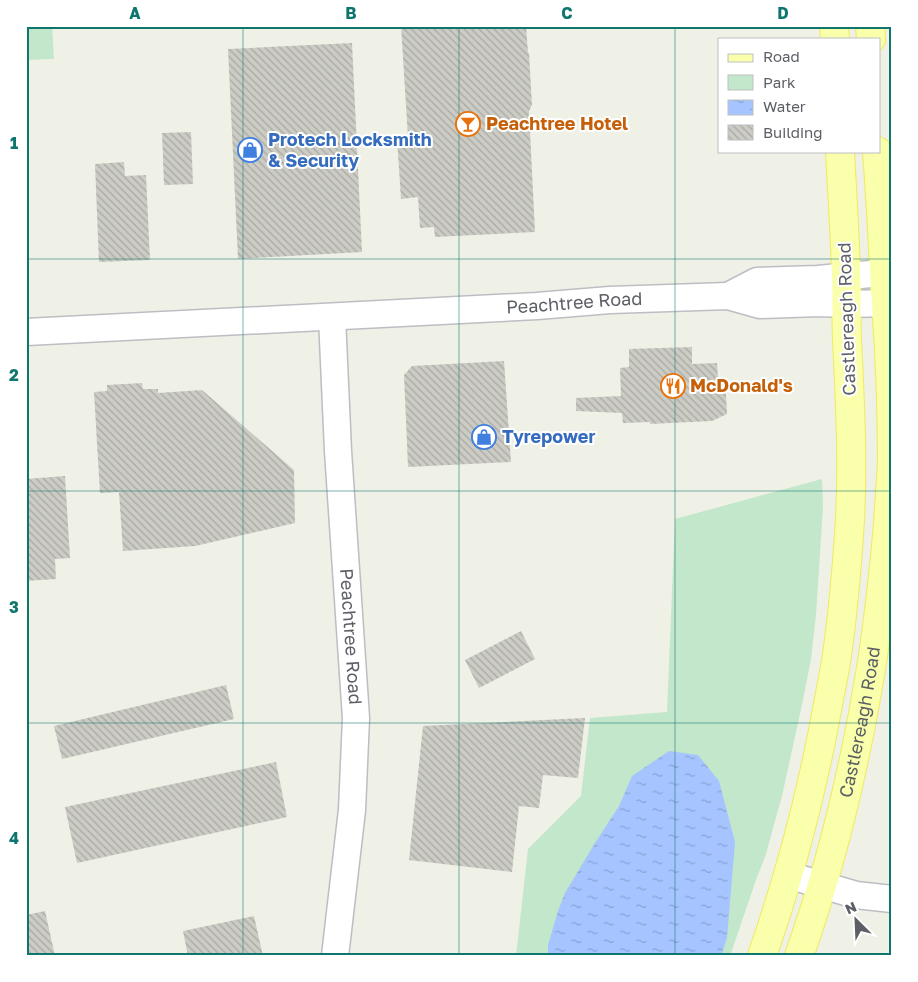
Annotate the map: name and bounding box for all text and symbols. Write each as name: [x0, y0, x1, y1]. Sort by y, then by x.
text: A: [129, 3, 141, 23]
text: B: [345, 3, 357, 23]
text: C: [561, 3, 573, 23]
text: D: [777, 3, 789, 23]
legend: [718, 38, 880, 152]
text: Road: [763, 47, 800, 65]
text: Park: [763, 73, 796, 91]
text: Water: [763, 97, 806, 115]
bar icon: Peachtree Hotel: [455, 111, 481, 137]
place label: Peachtree Hotel: [486, 112, 628, 134]
text: Building: [763, 123, 823, 141]
place label: Protech Locksmith & Security: [268, 128, 432, 171]
text: 1: [10, 133, 18, 153]
shop icon: Protech Locksmith & Security: [237, 137, 263, 163]
street label: Castlereagh Road: [832, 242, 860, 396]
street label: Peachtree Road: [506, 287, 643, 318]
text: 2: [9, 365, 19, 385]
restaurant icon: McDonald's: [660, 373, 686, 399]
place label: McDonald's: [690, 374, 793, 396]
shop icon: Tyrepower: [471, 424, 497, 450]
place label: Tyrepower: [502, 425, 595, 447]
street label: Peachtree Road: [336, 568, 367, 705]
text: 3: [9, 597, 19, 617]
street label: Castlereagh Road: [834, 645, 884, 800]
text: 4: [9, 828, 19, 848]
north arrow: [830, 894, 880, 944]
text: N: [842, 898, 859, 918]

